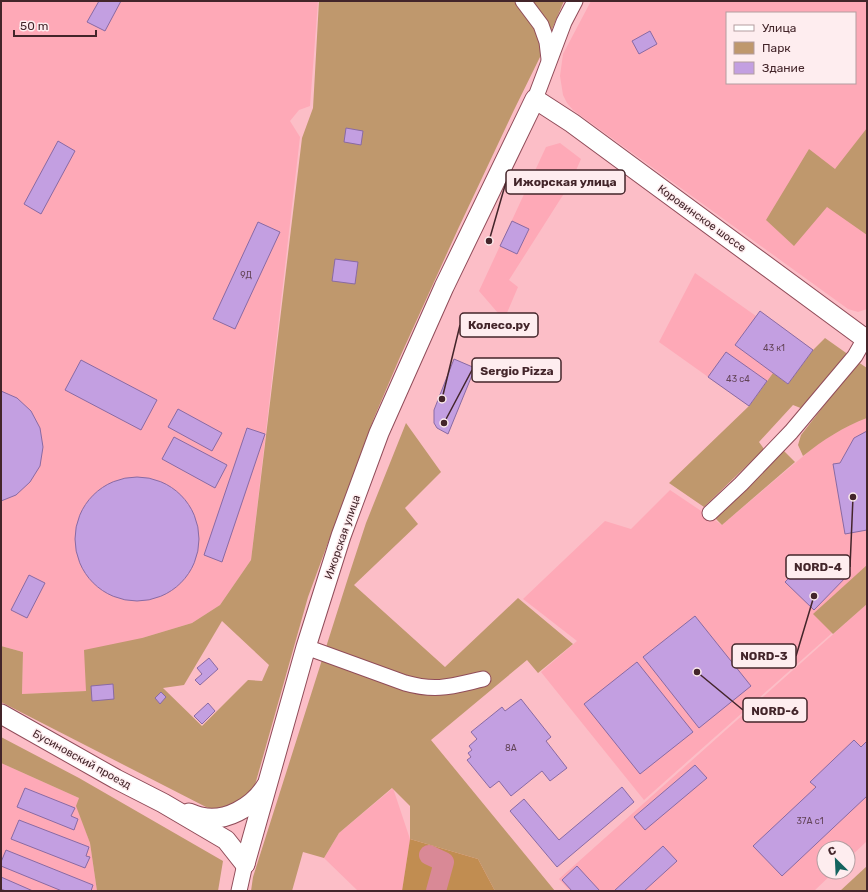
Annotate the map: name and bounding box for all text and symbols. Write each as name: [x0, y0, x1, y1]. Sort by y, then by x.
scale bar: [14, 12, 96, 38]
legend: [726, 12, 856, 84]
text: 50 m: [20, 19, 48, 33]
text: Улица: [762, 21, 796, 35]
text: Парк: [762, 41, 791, 55]
text: Здание: [762, 61, 805, 75]
callout: Ижорская улица: [506, 170, 625, 194]
text: Ижорская улица: [513, 175, 617, 189]
street label: Коровинское шоссе: [655, 182, 748, 255]
house number: 9Д: [240, 270, 252, 280]
callout: Колесо.ру: [460, 313, 538, 337]
text: Колесо.ру: [468, 318, 530, 332]
house number: 43 к1: [763, 343, 785, 353]
callout: Sergio Pizza: [472, 358, 561, 382]
text: Sergio Pizza: [480, 364, 554, 378]
house number: 43 с4: [726, 374, 750, 384]
street label: Ижорская улица: [322, 493, 363, 581]
callout: NORD-4: [786, 555, 850, 579]
text: NORD-4: [794, 560, 842, 574]
callout: NORD-3: [732, 644, 796, 668]
text: NORD-3: [740, 649, 788, 663]
callout: NORD-6: [743, 698, 807, 722]
text: NORD-6: [751, 704, 799, 718]
street label: Бусиновский проезд: [30, 727, 134, 792]
house number: 8А: [505, 743, 517, 753]
house number: 37А с1: [796, 816, 824, 826]
north arrow: [816, 840, 856, 880]
text: С: [826, 844, 839, 859]

